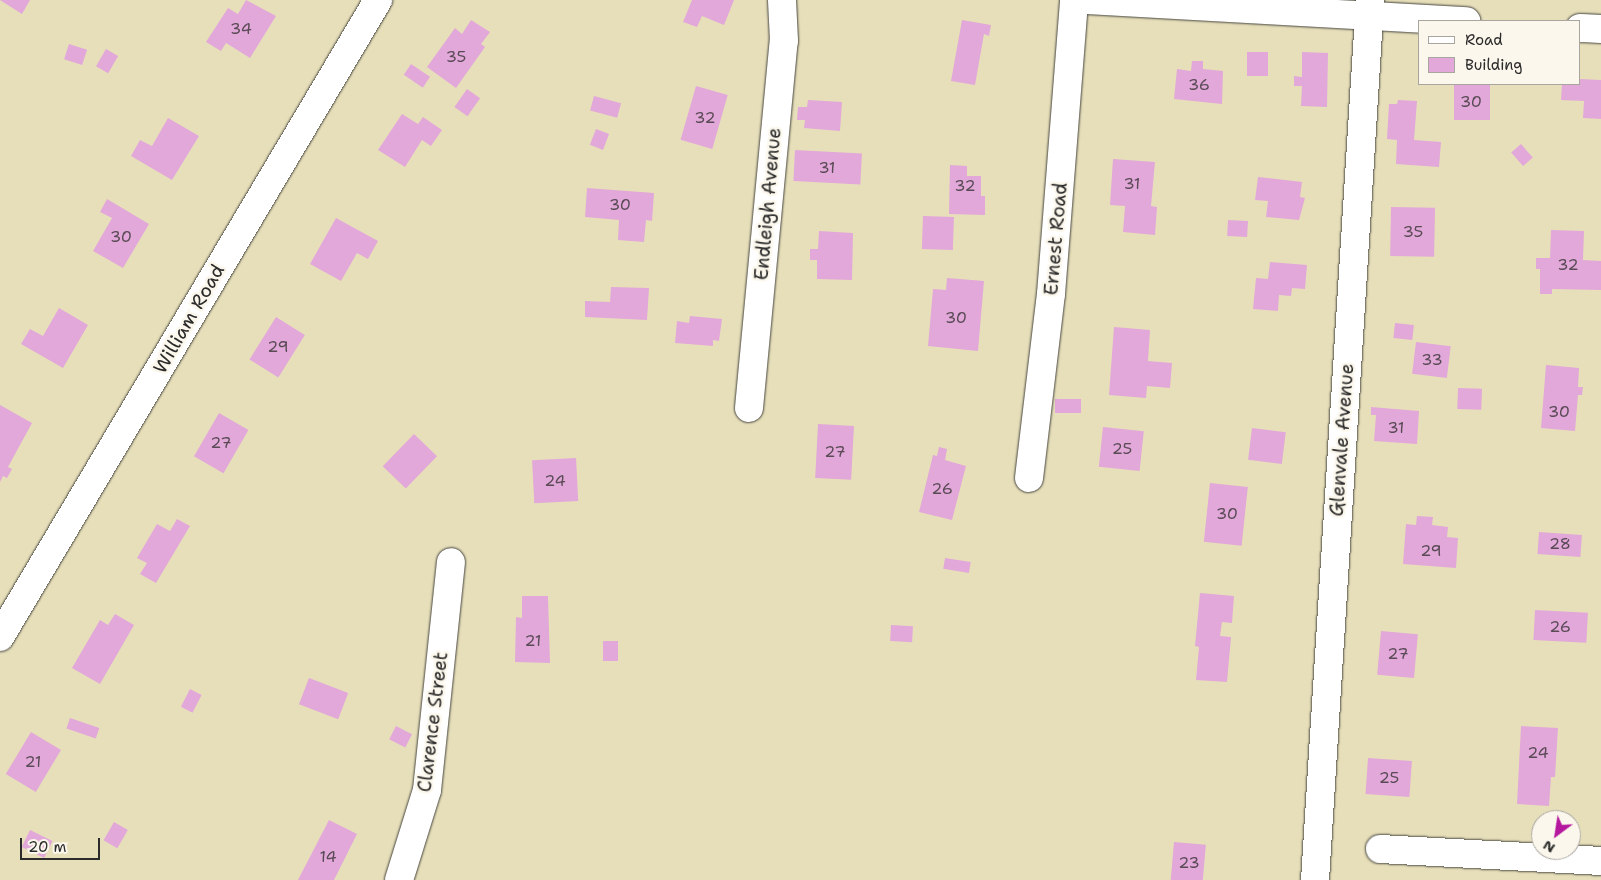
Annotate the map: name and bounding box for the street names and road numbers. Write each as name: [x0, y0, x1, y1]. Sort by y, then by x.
street label: Endleigh Avenue: [750, 127, 786, 281]
street label: Ernest Road: [1040, 182, 1072, 296]
street label: William Road: [149, 260, 229, 378]
street label: Glenvale Avenue: [1325, 363, 1359, 517]
street label: Clarence Street: [413, 651, 453, 793]

